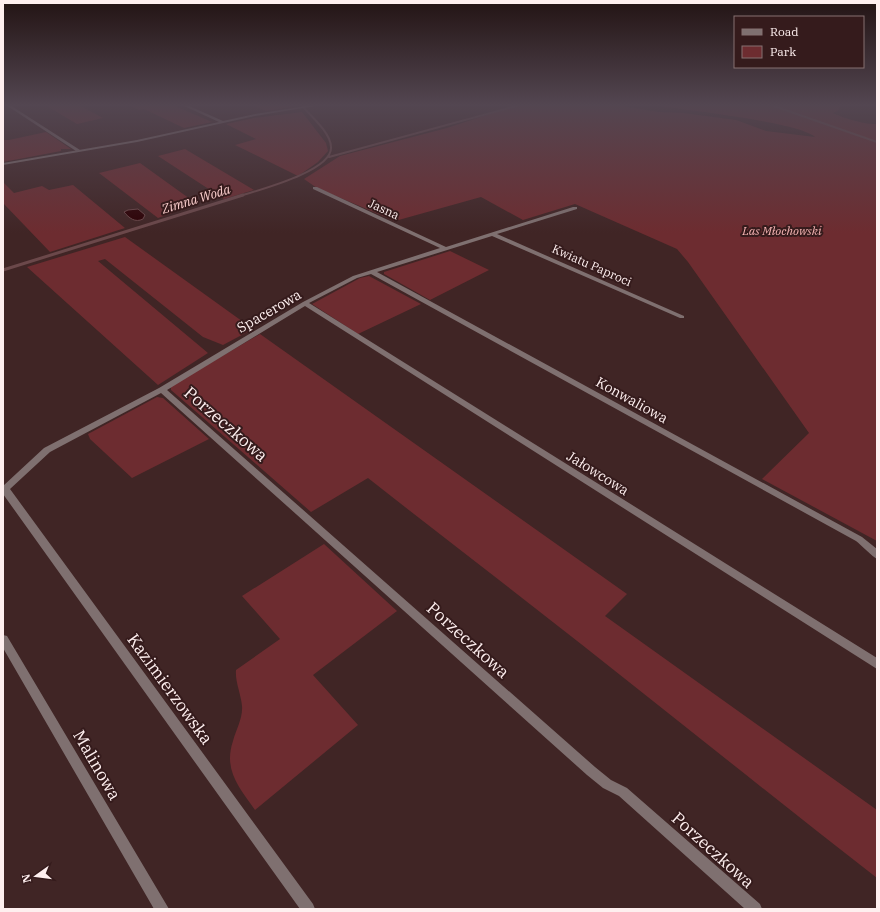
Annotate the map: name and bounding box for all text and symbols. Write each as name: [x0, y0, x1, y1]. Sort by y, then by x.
legend: [734, 16, 864, 68]
text: Road: [770, 24, 799, 39]
text: Park: [770, 44, 796, 59]
water label: Zimna Woda: [158, 180, 233, 218]
street label: Jasna: [366, 195, 402, 223]
park label: Las Młochowski: [741, 223, 822, 238]
street label: Kwiatu Paproci: [550, 241, 634, 289]
street label: Spacerowa: [234, 285, 305, 337]
street label: Konwaliowa: [593, 373, 671, 427]
street label: Porzeczkowa: [180, 382, 272, 466]
street label: Jałowcowa: [563, 447, 633, 499]
street label: Porzeczkowa: [422, 597, 514, 683]
street label: Kazimierzowska: [122, 629, 218, 749]
street label: Malinowa: [68, 726, 126, 804]
street label: Porzeczkowa: [667, 807, 759, 893]
north arrow: [16, 856, 56, 896]
text: N: [18, 872, 34, 884]

